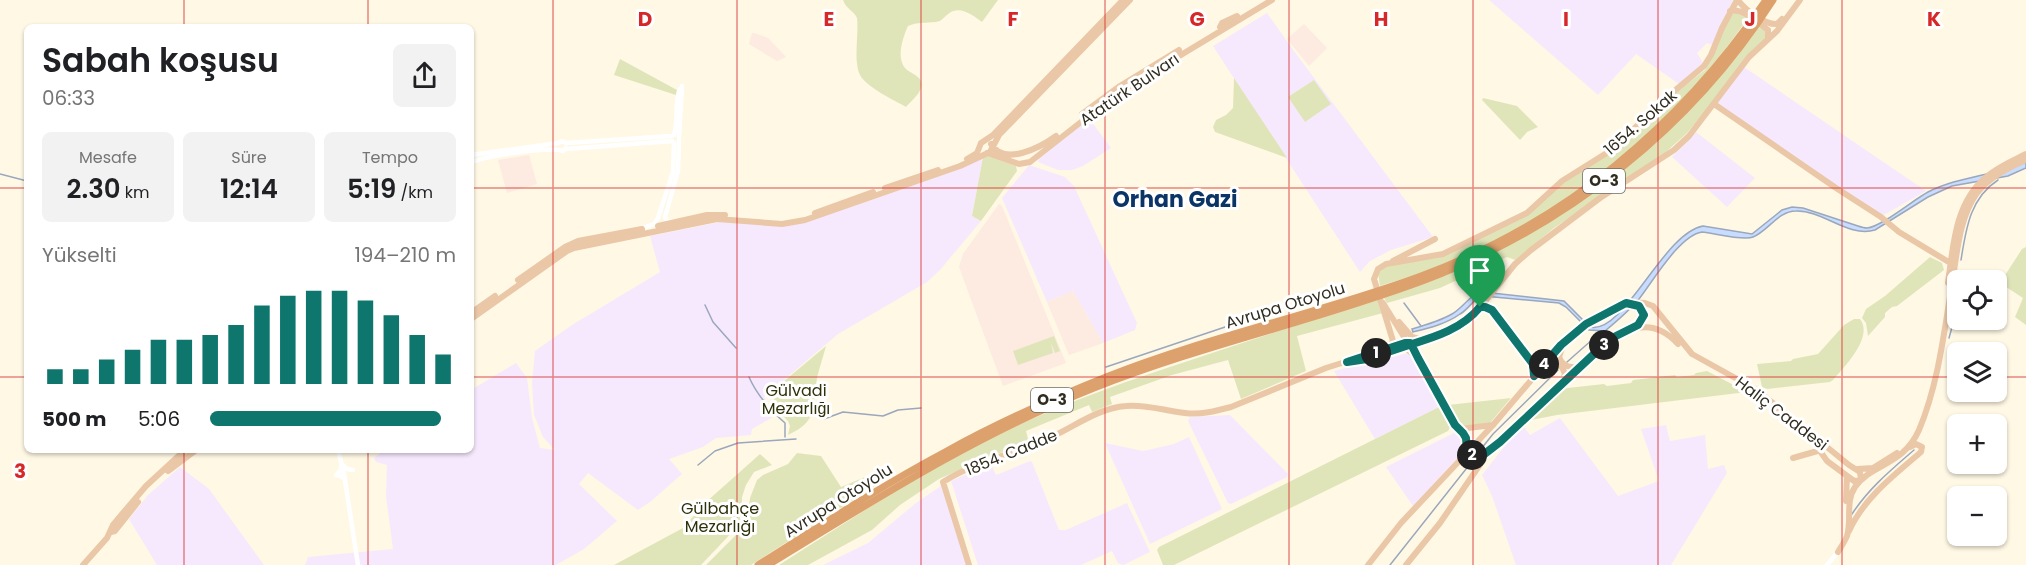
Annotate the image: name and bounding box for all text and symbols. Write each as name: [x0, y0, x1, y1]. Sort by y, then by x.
text: D: [638, 5, 652, 33]
text: E: [824, 5, 834, 33]
text: F: [1008, 5, 1019, 33]
text: G: [1189, 5, 1205, 33]
text: H: [1374, 5, 1388, 33]
text: I: [1563, 5, 1569, 33]
text: J: [1744, 5, 1756, 33]
text: K: [1927, 5, 1941, 33]
text: Sabah koşusu: [42, 37, 279, 84]
button: share: [393, 44, 456, 107]
street label: Atatürk Bulvarı: [1075, 48, 1184, 131]
text: 06:33: [42, 84, 95, 112]
street label: 1654. Sokak: [1599, 84, 1682, 161]
text: Mesafe: [79, 146, 137, 169]
text: Süre: [231, 146, 267, 169]
text: Tempo: [362, 146, 418, 169]
road number: O-3: [1583, 169, 1625, 193]
text: 2.30: [66, 171, 121, 207]
text: 12:14: [220, 171, 278, 207]
text: 5:19: [347, 171, 396, 207]
text: km: [121, 181, 150, 204]
text: /km: [396, 181, 433, 204]
district label: Orhan Gazi: [1112, 184, 1238, 215]
text: Yükselti: [42, 241, 117, 269]
text: 194–210 m: [354, 241, 456, 269]
pin: [1454, 245, 1505, 307]
icon: arrive: [1463, 254, 1496, 287]
map controls: [1947, 270, 2007, 546]
button: locate: [1947, 270, 2007, 330]
street label: Avrupa Otoyolu: [1223, 276, 1348, 335]
pin: 3: [1589, 330, 1619, 360]
text: 3: [1599, 333, 1609, 356]
pin: 1: [1361, 338, 1391, 368]
text: 1: [1373, 341, 1379, 364]
button: layers: [1947, 342, 2007, 402]
pin: 4: [1529, 349, 1559, 379]
text: 4: [1539, 352, 1549, 375]
street label: Haliç Caddesi: [1731, 371, 1833, 456]
park label: Gülvadi Mezarlıḡı: [762, 379, 830, 420]
road number: O-3: [1031, 388, 1073, 412]
text: 500 m: [42, 405, 107, 433]
text: 5:06: [138, 405, 180, 433]
button: +: [1947, 414, 2007, 474]
street label: 1854. Cadde: [962, 423, 1061, 481]
pin: 2: [1457, 440, 1487, 470]
text: 2: [1467, 443, 1477, 466]
text: 3: [14, 457, 26, 485]
street label: Avrupa Otoyolu: [780, 458, 897, 543]
button: −: [1947, 486, 2007, 546]
park label: Gülbahçe Mezarlığı: [681, 497, 759, 538]

